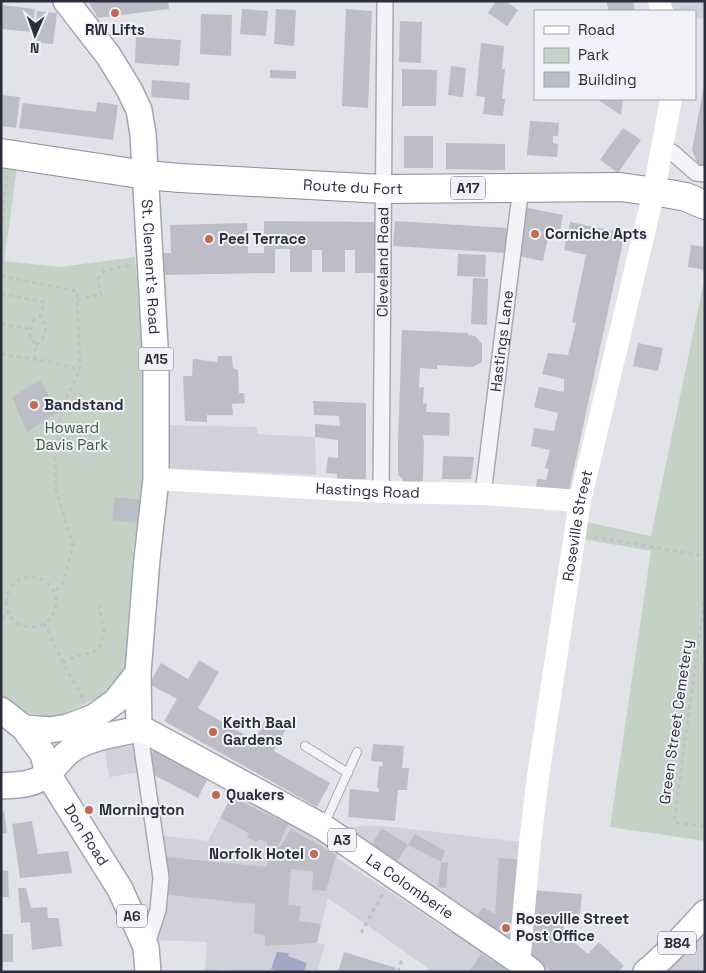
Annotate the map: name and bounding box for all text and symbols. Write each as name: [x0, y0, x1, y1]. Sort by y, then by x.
marker: RW Lifts: [109, 7, 121, 19]
north arrow: [10, 10, 60, 60]
legend: [534, 10, 696, 100]
place label: RW Lifts: [85, 20, 145, 39]
text: Road: [578, 20, 615, 39]
text: N: [30, 39, 40, 57]
text: Park: [578, 45, 609, 64]
text: Building: [578, 70, 637, 89]
street label: Route du Fort: [303, 175, 403, 198]
road number: A17: [450, 177, 486, 200]
street label: St. Clement's Road: [138, 199, 164, 335]
street label: Cleveland Road: [372, 207, 392, 317]
place label: Corniche Apts: [545, 224, 647, 243]
marker: Corniche Apts: [529, 228, 541, 240]
place label: Peel Terrace: [219, 229, 307, 248]
marker: Peel Terrace: [203, 233, 215, 245]
street label: Hastings Lane: [486, 289, 517, 393]
road number: A15: [138, 348, 174, 370]
place label: Bandstand: [44, 395, 123, 414]
marker: Bandstand: [28, 399, 40, 411]
park label: Howard Davis Park: [36, 418, 108, 454]
street label: Roseville Street: [558, 468, 596, 583]
street label: Hastings Road: [315, 478, 420, 502]
street label: Green Street Cemetery: [655, 638, 696, 806]
place label: Keith Baal Gardens: [223, 713, 296, 749]
marker: Keith Baal Gardens: [207, 726, 219, 738]
place label: Quakers: [226, 785, 284, 804]
marker: Quakers: [210, 789, 222, 801]
street label: Don Road: [60, 800, 113, 869]
place label: Mornington: [99, 800, 184, 819]
marker: Mornington: [83, 804, 95, 816]
road number: A3: [328, 828, 356, 852]
place label: Norfolk Hotel: [209, 844, 304, 863]
marker: Norfolk Hotel: [308, 848, 320, 860]
street label: La Colomberie: [362, 849, 458, 923]
road number: A6: [117, 904, 147, 928]
place label: Roseville Street Post Office: [516, 909, 629, 945]
marker: Roseville Street Post Office: [500, 922, 512, 934]
road number: B84: [658, 931, 696, 954]

